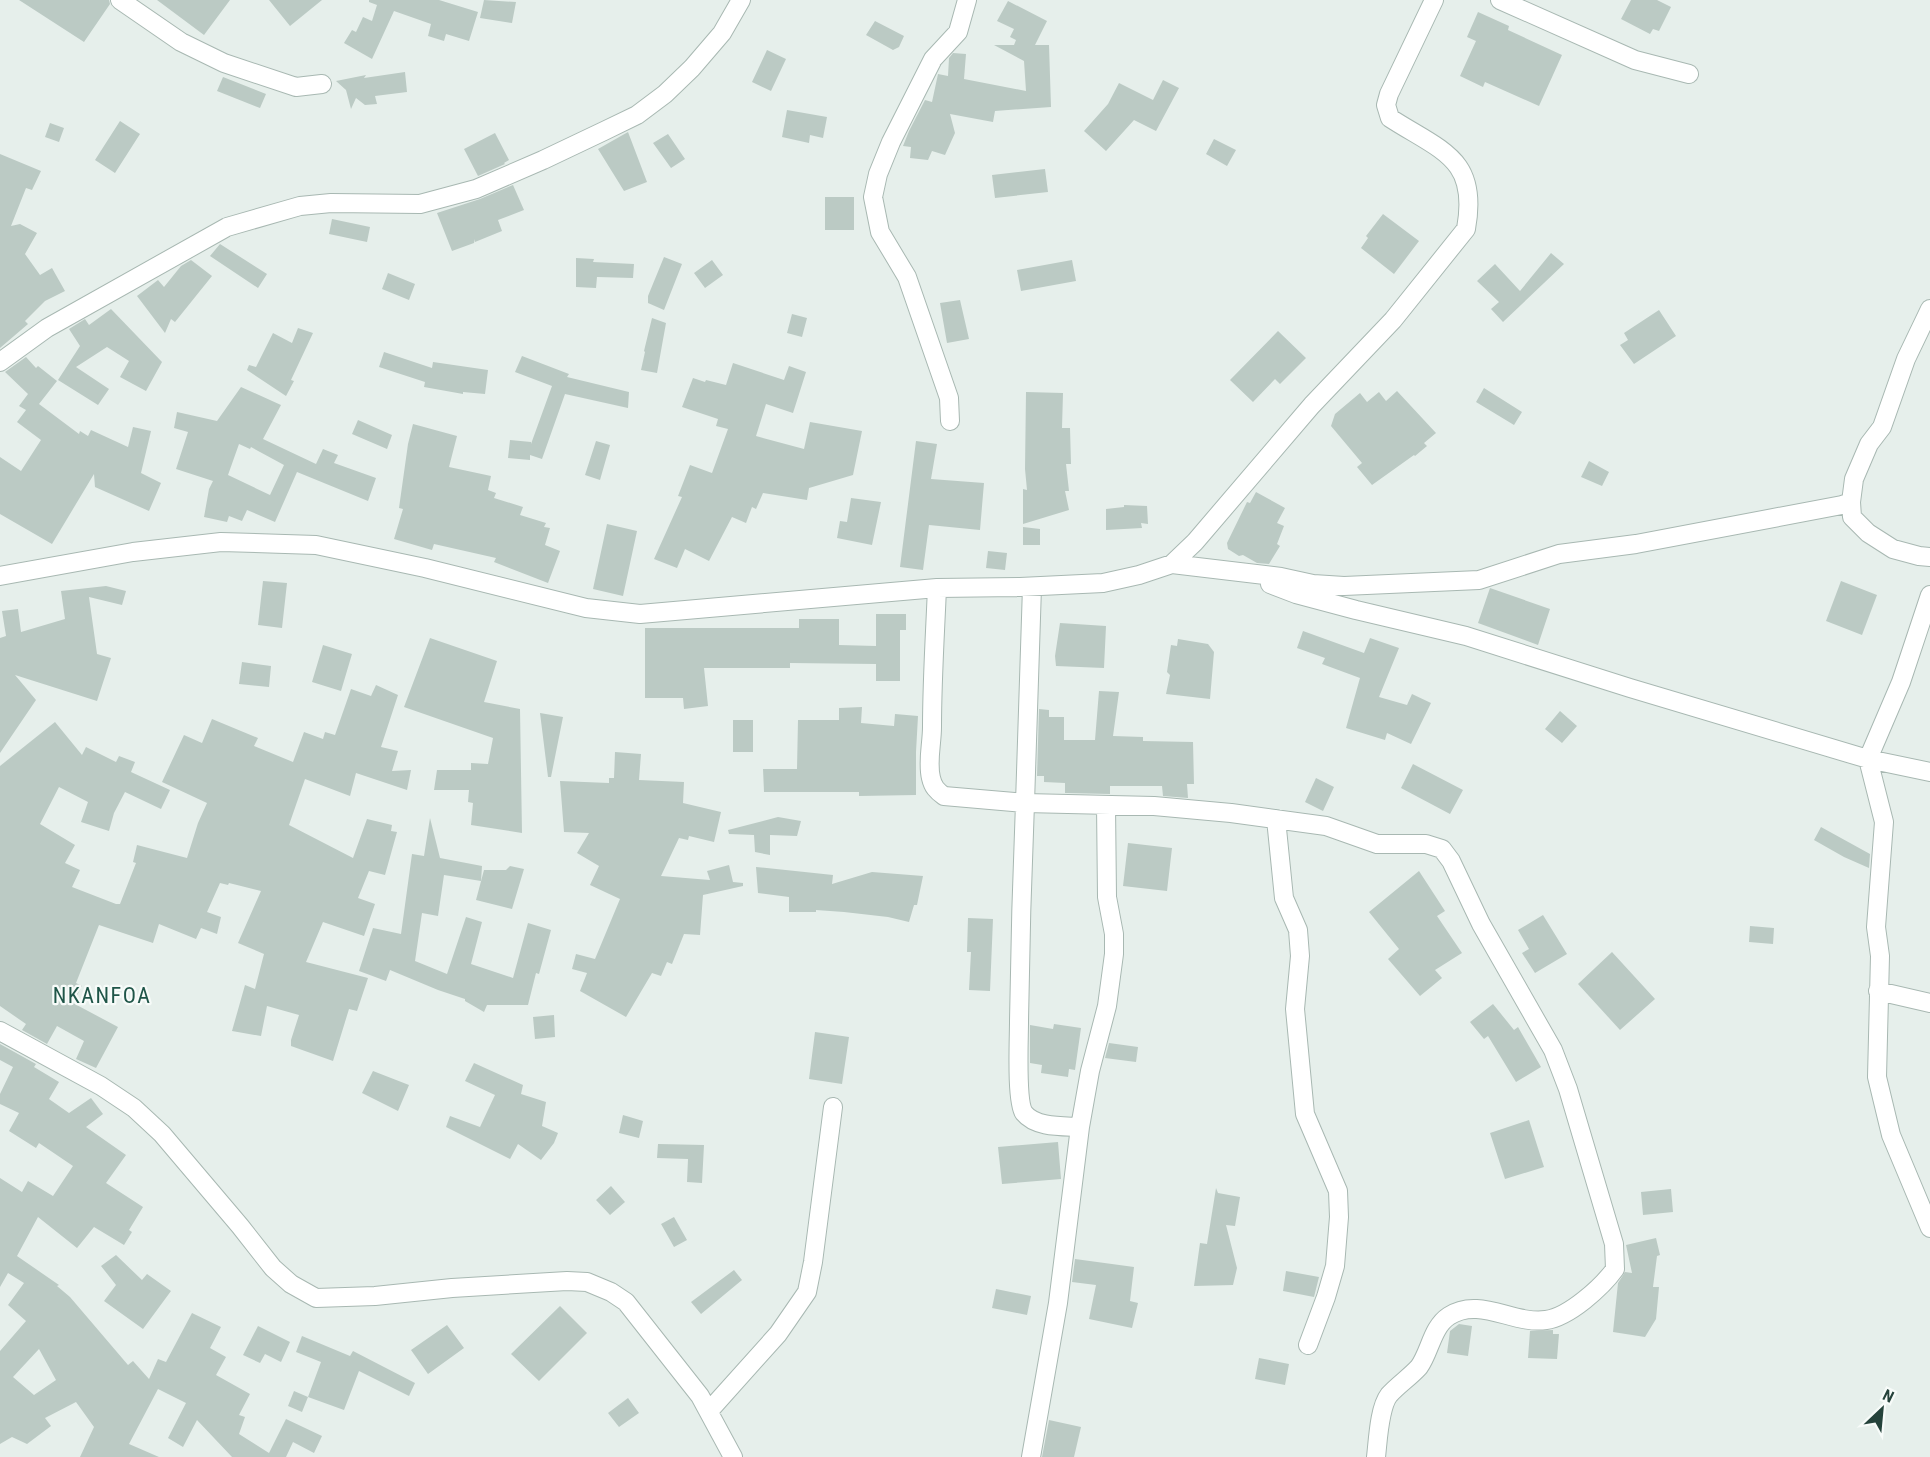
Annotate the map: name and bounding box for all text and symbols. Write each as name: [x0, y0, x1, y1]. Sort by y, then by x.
district label: NKANFOA: [53, 983, 151, 1008]
north arrow: [1852, 1379, 1912, 1439]
text: N: [1880, 1385, 1897, 1407]

